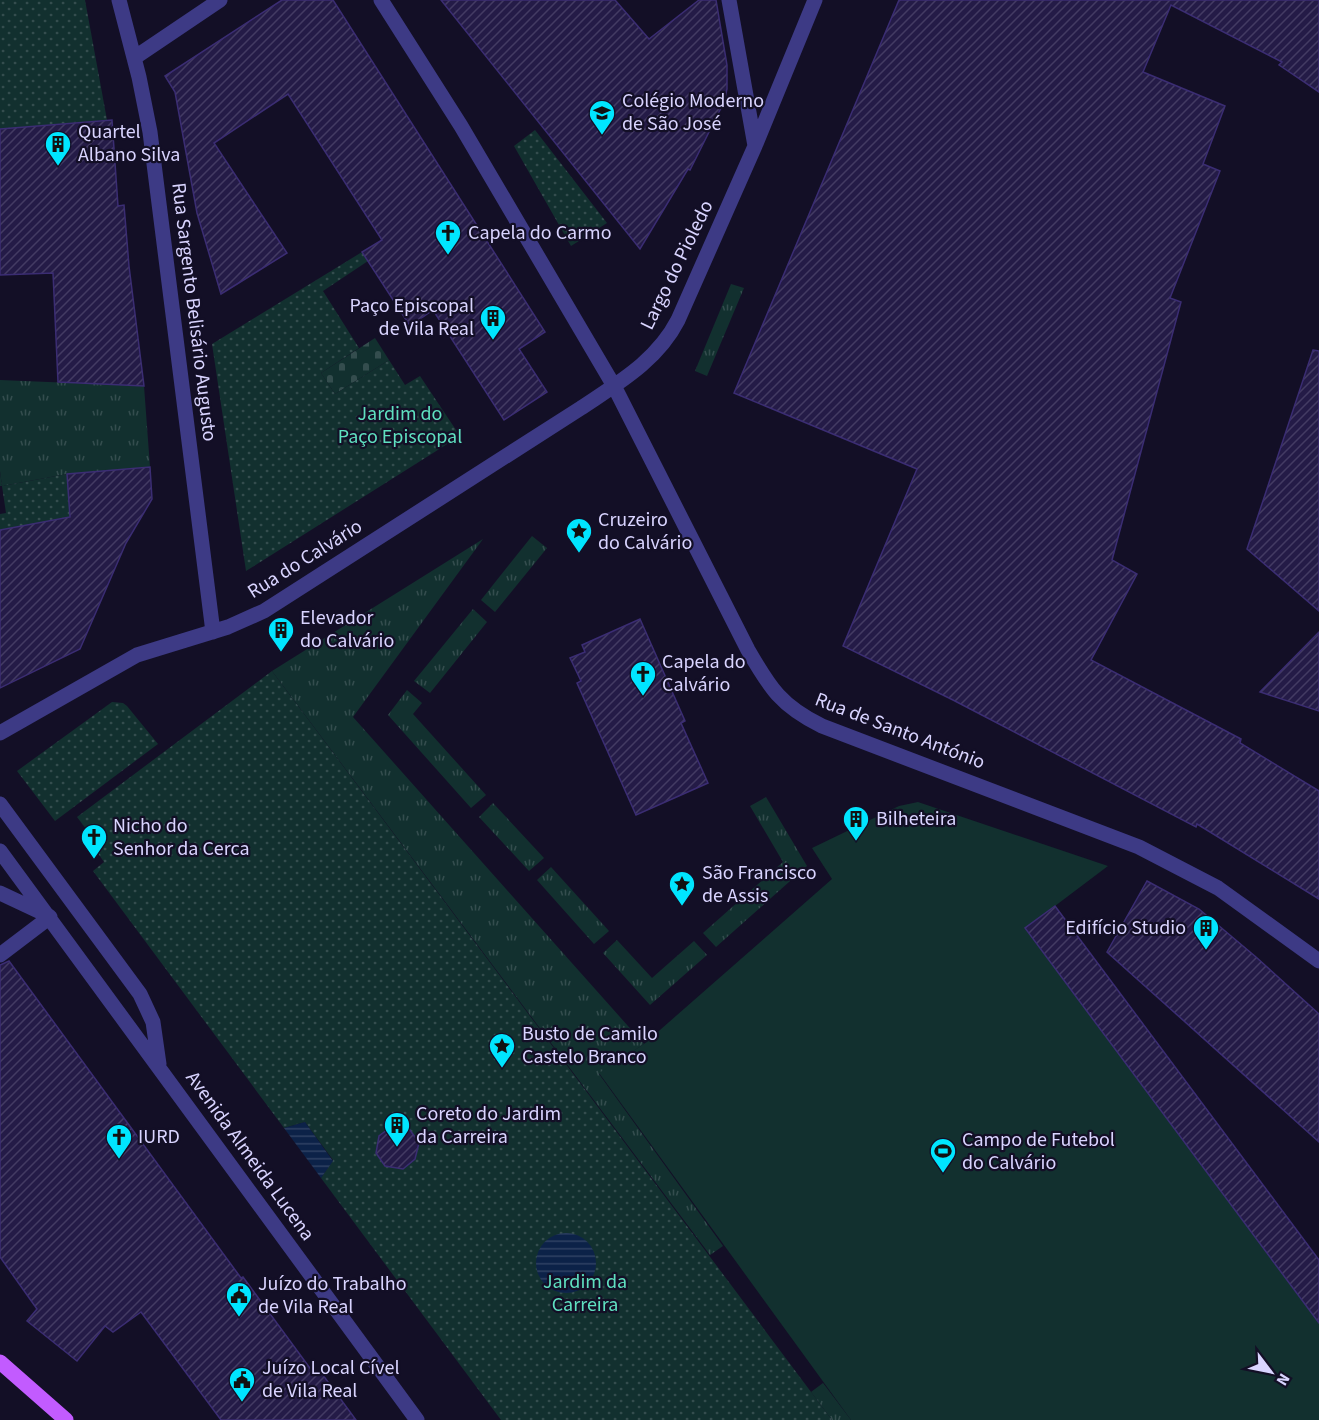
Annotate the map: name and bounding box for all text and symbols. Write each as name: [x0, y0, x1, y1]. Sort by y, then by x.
place label: Colégio Moderno de São José: [622, 87, 764, 138]
school or university icon: Colégio Moderno de São José: [587, 98, 617, 136]
place label: Quartel Albano Silva: [78, 118, 180, 169]
building icon: Quartel Albano Silva: [43, 129, 73, 167]
street label: Rua Sargento Belisário Augusto: [164, 181, 224, 443]
street label: Largo do Pioledo: [633, 195, 721, 335]
church icon: Capela do Carmo: [433, 218, 463, 256]
place label: Capela do Carmo: [468, 219, 612, 247]
place label: Paço Episcopal de Vila Real: [349, 292, 474, 343]
building icon: Paço Episcopal de Vila Real: [478, 303, 508, 341]
park label: Jardim do Paço Episcopal: [338, 400, 462, 451]
place label: Cruzeiro do Calvário: [598, 506, 692, 557]
street label: Rua do Calvário: [242, 513, 368, 605]
place icon: Cruzeiro do Calvário: [564, 516, 594, 554]
place label: Elevador do Calvário: [300, 604, 394, 655]
building icon: Elevador do Calvário: [266, 615, 296, 653]
place label: Capela do Calvário: [662, 648, 746, 699]
church icon: Capela do Calvário: [628, 659, 658, 697]
street label: Rua de Santo António: [811, 686, 989, 776]
building icon: Bilheteira: [841, 804, 871, 842]
place label: Bilheteira: [876, 805, 956, 833]
place label: Nicho do Senhor da Cerca: [113, 812, 249, 863]
church icon: Nicho do Senhor da Cerca: [79, 822, 109, 860]
place label: São Francisco de Assis: [702, 859, 817, 910]
place icon: São Francisco de Assis: [667, 869, 697, 907]
building icon: Edifício Studio: [1191, 913, 1221, 951]
place label: Edifício Studio: [1065, 914, 1186, 942]
place label: Busto de Camilo Castelo Branco: [522, 1020, 658, 1071]
place icon: Busto de Camilo Castelo Branco: [487, 1031, 517, 1069]
street label: Avenida Almeida Lucena: [179, 1065, 321, 1247]
place label: Coreto do Jardim da Carreira: [416, 1100, 561, 1151]
building icon: Coreto do Jardim da Carreira: [382, 1110, 412, 1148]
church icon: IURD: [104, 1122, 134, 1160]
place label: IURD: [138, 1123, 180, 1151]
place label: Campo de Futebol do Calvário: [962, 1126, 1115, 1177]
sports icon: Campo de Futebol do Calvário: [928, 1136, 958, 1174]
park label: Jardim da Carreira: [543, 1268, 627, 1319]
place label: Juízo do Trabalho de Vila Real: [258, 1270, 406, 1321]
public building icon: Juízo do Trabalho de Vila Real: [224, 1280, 254, 1318]
north arrow: [1241, 1342, 1301, 1402]
place label: Juízo Local Cível de Vila Real: [262, 1354, 400, 1405]
public building icon: Juízo Local Cível de Vila Real: [227, 1365, 257, 1403]
text: N: [1271, 1369, 1295, 1390]

